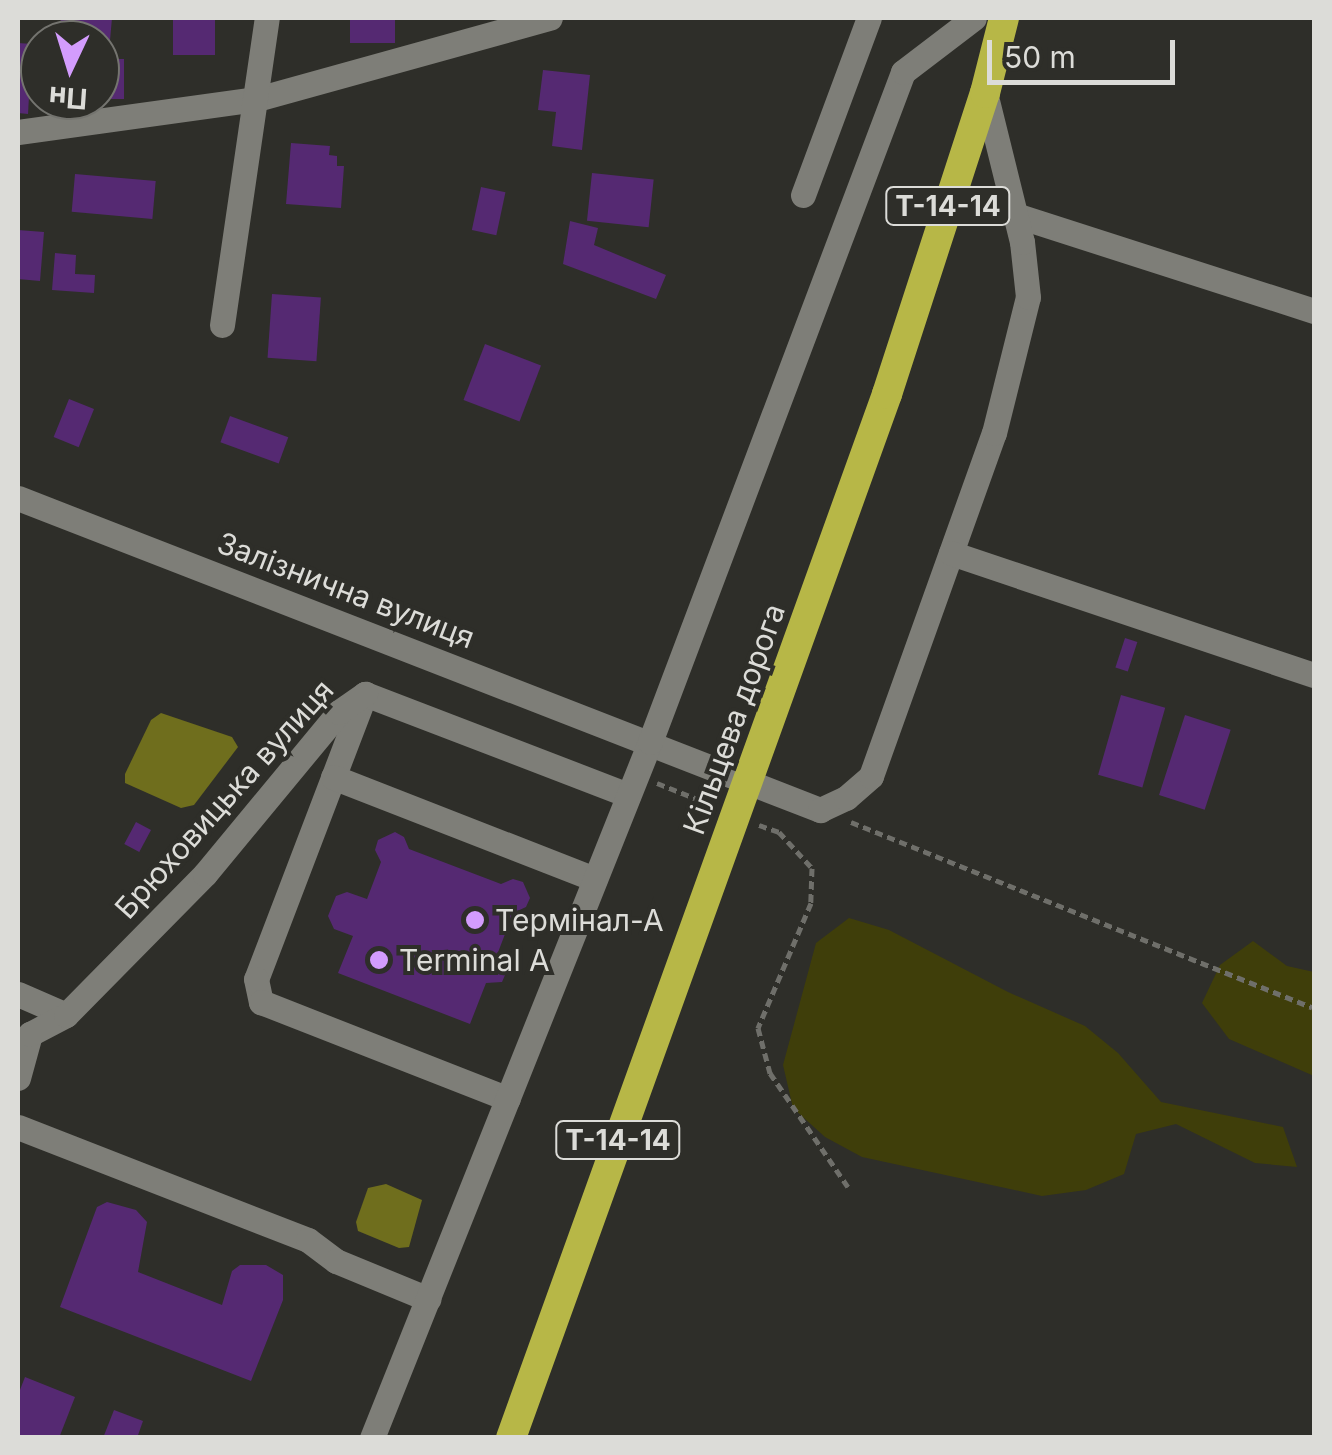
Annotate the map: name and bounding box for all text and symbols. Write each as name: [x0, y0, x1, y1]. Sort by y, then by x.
north arrow: [20, 20, 120, 120]
scale bar: [992, 20, 1180, 82]
text: 50 m: [1004, 39, 1076, 75]
text: Пн: [48, 80, 88, 116]
road number: Т-14-14: [883, 183, 1013, 229]
street label: Залізнична вулиця: [212, 524, 480, 656]
street label: Кільцева дорога: [676, 599, 792, 839]
street label: Брюховицька вулиця: [107, 672, 341, 926]
place label: Термінал-А: [495, 902, 664, 938]
marker: Термінал-А: [464, 909, 486, 931]
place label: Terminal A: [399, 942, 550, 978]
marker: Terminal A: [368, 949, 390, 971]
road number: Т-14-14: [553, 1117, 683, 1163]

